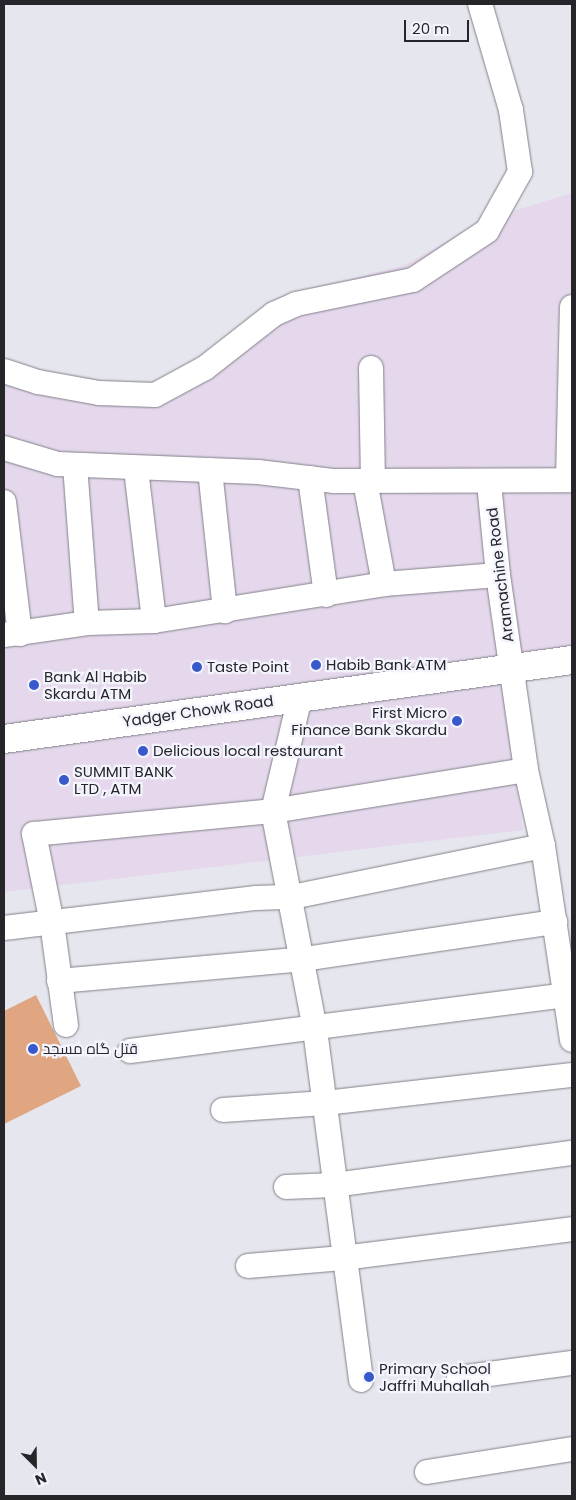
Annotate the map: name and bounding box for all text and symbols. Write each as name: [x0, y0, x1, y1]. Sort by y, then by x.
scale bar: [406, 10, 471, 42]
text: 20 m: [412, 18, 450, 39]
street label: Aramachine Road: [483, 507, 517, 643]
place label: Habib Bank ATM: [326, 656, 446, 674]
place label: Taste Point: [207, 658, 289, 676]
marker: Habib Bank ATM: [310, 659, 322, 671]
marker: Taste Point: [191, 661, 203, 673]
place label: Bank Al Habib Skardu ATM: [44, 667, 147, 702]
marker: Bank Al Habib Skardu ATM: [28, 679, 40, 691]
street label: Yadger Chowk Road: [122, 692, 274, 730]
place label: First Micro Finance Bank Skardu: [291, 703, 447, 738]
marker: First Micro Finance Bank Skardu: [451, 715, 463, 727]
place label: Delicious local restaurant: [153, 742, 343, 760]
marker: Delicious local restaurant: [137, 745, 149, 757]
place label: SUMMIT BANK LTD , ATM: [74, 762, 173, 797]
marker: SUMMIT BANK LTD , ATM: [58, 774, 70, 786]
place label: قتل گاہ مسجد: [43, 1040, 138, 1058]
marker: قتل گاہ مسجد: [27, 1043, 39, 1055]
place label: Primary School Jaffri Muhallah: [379, 1359, 491, 1394]
marker: Primary School Jaffri Muhallah: [363, 1371, 375, 1383]
north arrow: [10, 1440, 60, 1490]
text: N: [32, 1468, 50, 1490]

